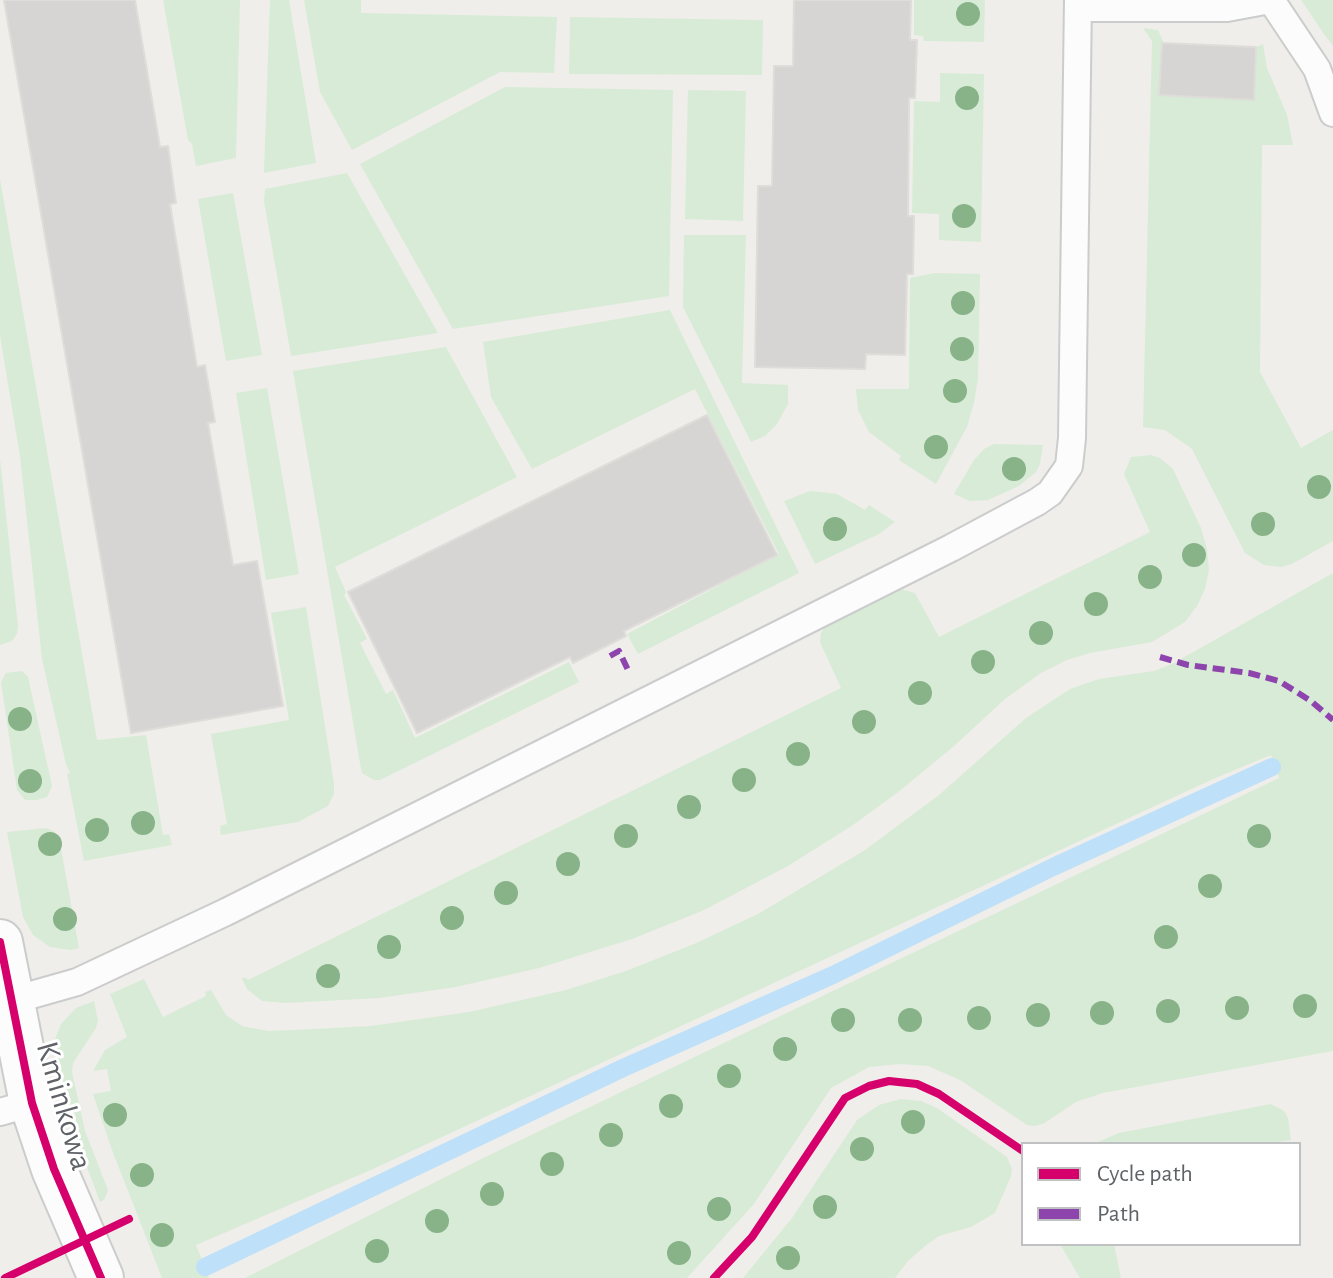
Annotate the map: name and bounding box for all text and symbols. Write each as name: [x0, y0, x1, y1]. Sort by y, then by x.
street label: Kminkowa: [27, 1037, 101, 1175]
legend: [1021, 1142, 1301, 1246]
text: Cycle path: [1097, 1162, 1193, 1186]
text: Path: [1097, 1202, 1140, 1226]

